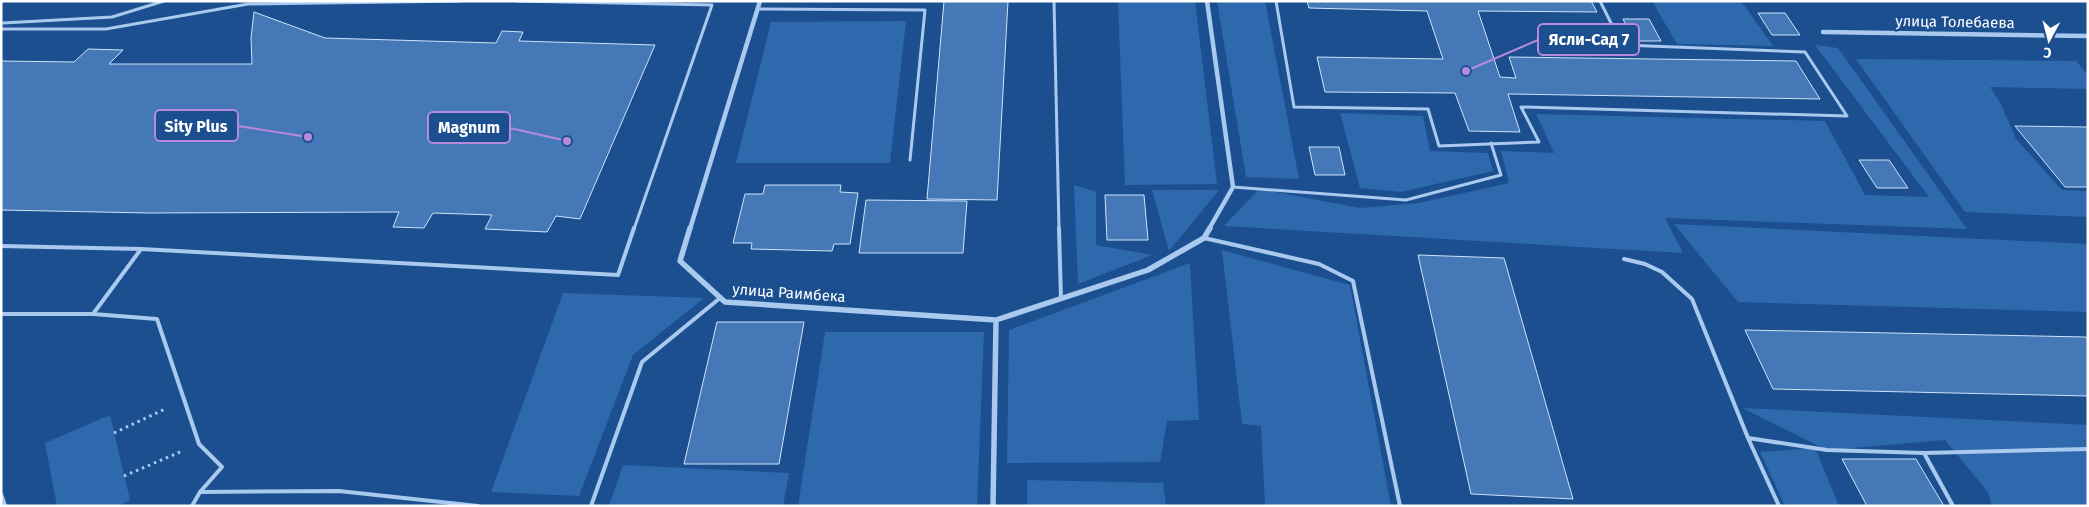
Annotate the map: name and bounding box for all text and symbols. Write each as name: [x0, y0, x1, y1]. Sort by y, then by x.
street label: улица Толебаева: [1895, 12, 2015, 32]
north arrow: [2024, 15, 2074, 65]
callout: Ясли-Сад 7: [1538, 24, 1639, 55]
text: Ясли-Сад 7: [1549, 30, 1630, 49]
text: С: [2042, 43, 2053, 61]
callout: Sity Plus: [155, 110, 238, 141]
callout: Magnum: [428, 112, 510, 143]
text: Sity Plus: [165, 117, 228, 136]
text: Magnum: [438, 118, 500, 137]
street label: улица Раимбека: [732, 280, 846, 306]

